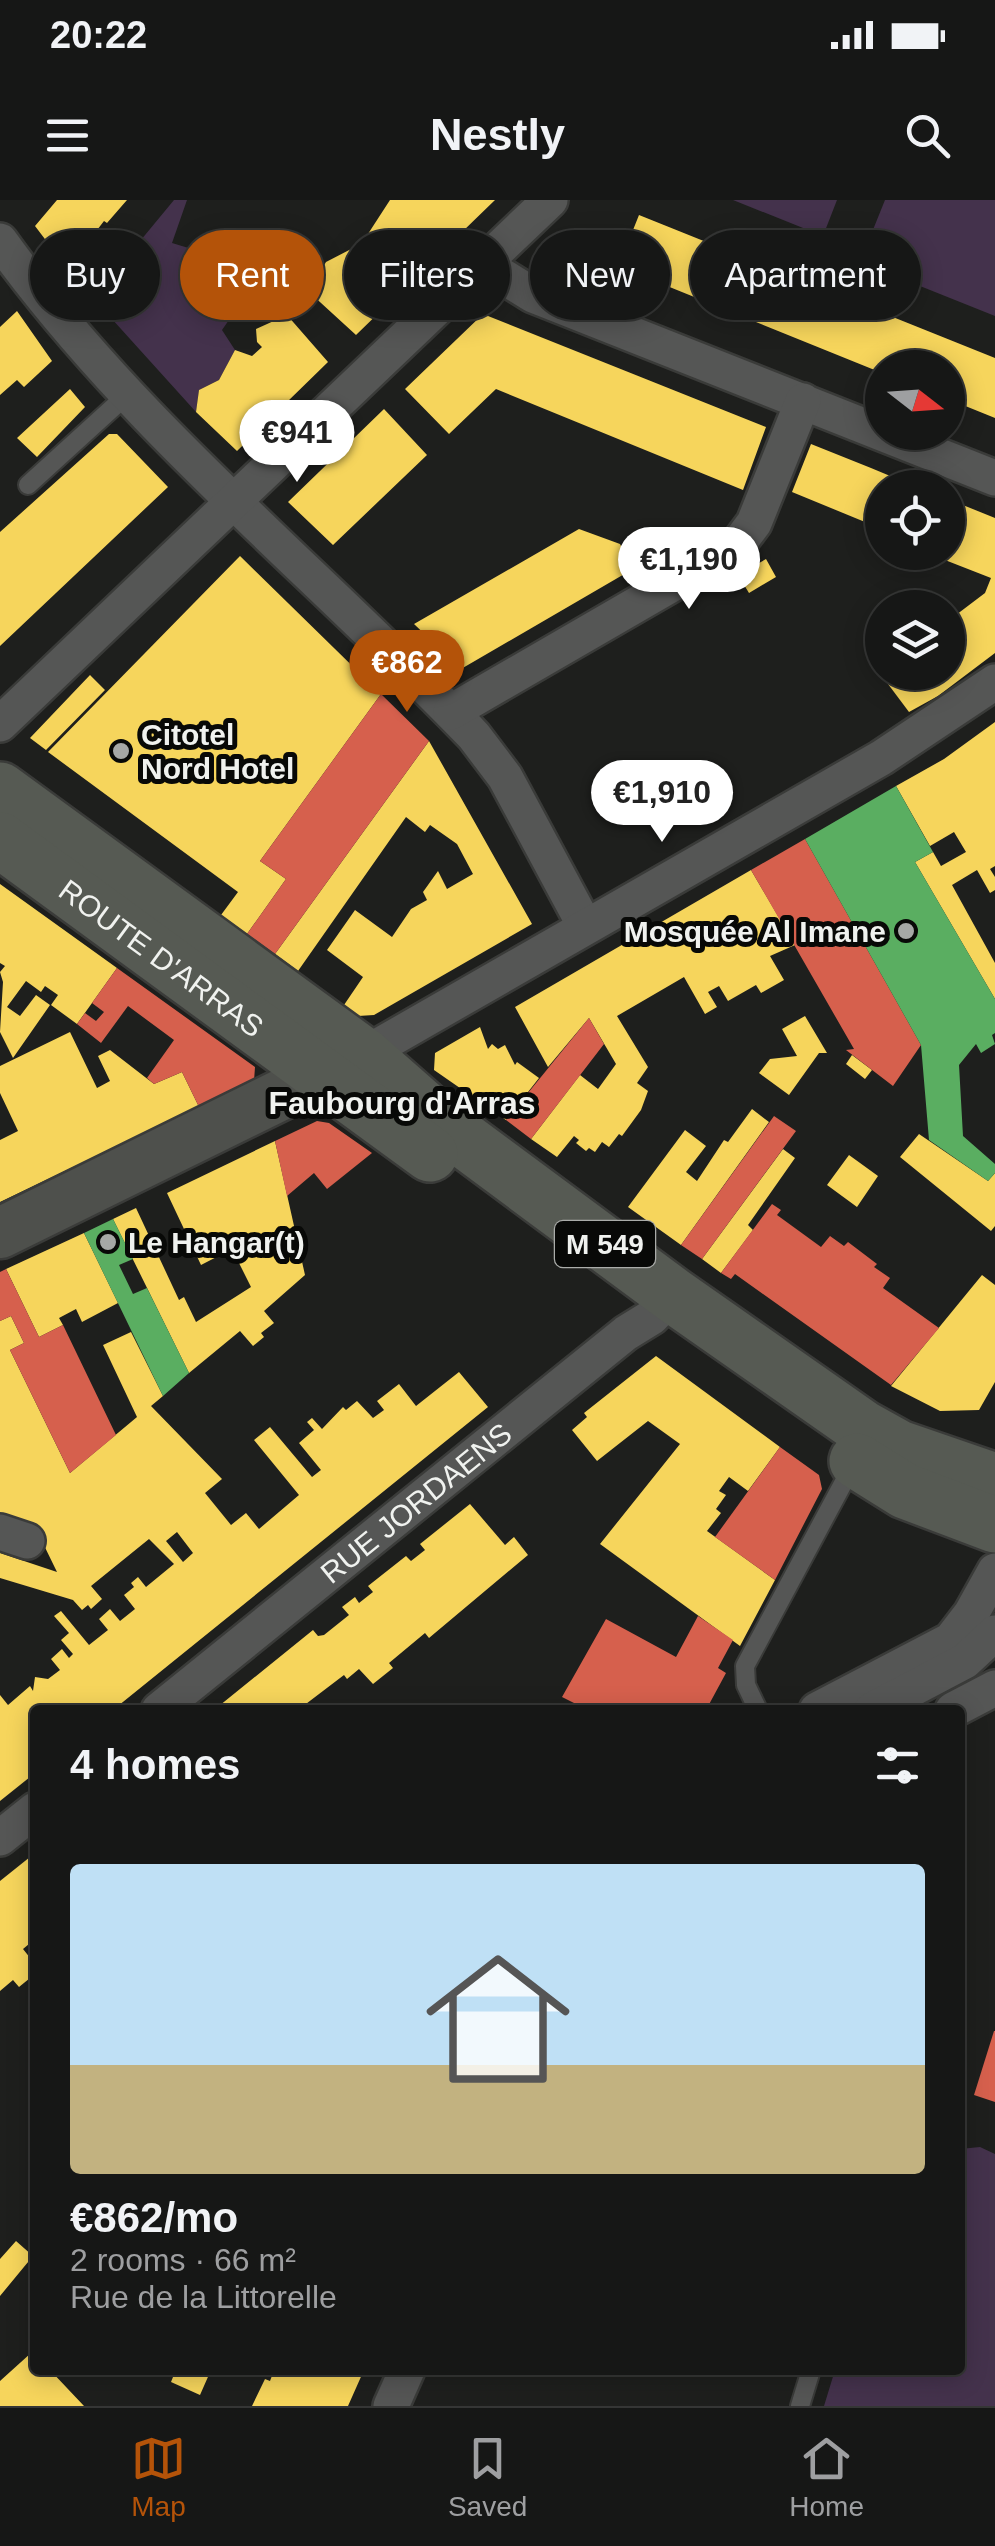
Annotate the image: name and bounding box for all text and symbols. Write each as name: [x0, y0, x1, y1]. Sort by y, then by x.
text: 20:22: [50, 14, 147, 56]
icon: menu: [40, 108, 95, 163]
icon: search: [900, 108, 955, 163]
text: Nestly: [430, 109, 565, 160]
chip: Buy: [30, 230, 160, 320]
chip: Rent: [180, 230, 324, 320]
chip: Filters: [344, 230, 510, 320]
chip: New: [530, 230, 670, 320]
chip: Apartment: [690, 230, 921, 320]
north arrow: [865, 350, 965, 450]
map controls: [865, 350, 965, 690]
pin: €941: [238, 400, 356, 485]
text: €941: [261, 414, 333, 450]
button: locate: [865, 470, 965, 570]
pin: €1,190: [608, 527, 770, 612]
text: €1,190: [640, 541, 738, 577]
button: layers: [865, 590, 965, 690]
pin: €862: [348, 630, 466, 715]
text: €862: [371, 644, 443, 680]
place label: Citotel Nord Hotel: [141, 718, 294, 785]
marker: Citotel Nord Hotel: [110, 740, 132, 762]
pin: €1,910: [581, 760, 743, 845]
text: €1,910: [613, 774, 711, 810]
street label: ROUTE D'ARRAS: [53, 873, 270, 1043]
place label: Mosquée Al Imane: [624, 915, 886, 948]
marker: Mosquée Al Imane: [895, 920, 917, 942]
district label: Faubourg d'Arras: [268, 1085, 536, 1121]
road number: M 549: [555, 1221, 655, 1267]
place label: Le Hangar(t): [128, 1226, 305, 1259]
marker: Le Hangar(t): [97, 1231, 119, 1253]
street label: RUE JORDAENS: [314, 1416, 518, 1589]
icon: filters: [870, 1738, 925, 1793]
text: 4 homes: [70, 1741, 240, 1788]
icon: home: [408, 1929, 588, 2109]
text: €862/mo: [70, 2194, 238, 2241]
text: 2 rooms · 66 m²: [70, 2242, 296, 2278]
text: Rue de la Littorelle: [70, 2279, 337, 2315]
tab: Map: [131, 2431, 186, 2523]
tab: Saved: [448, 2431, 527, 2523]
tab: Home: [789, 2431, 864, 2523]

